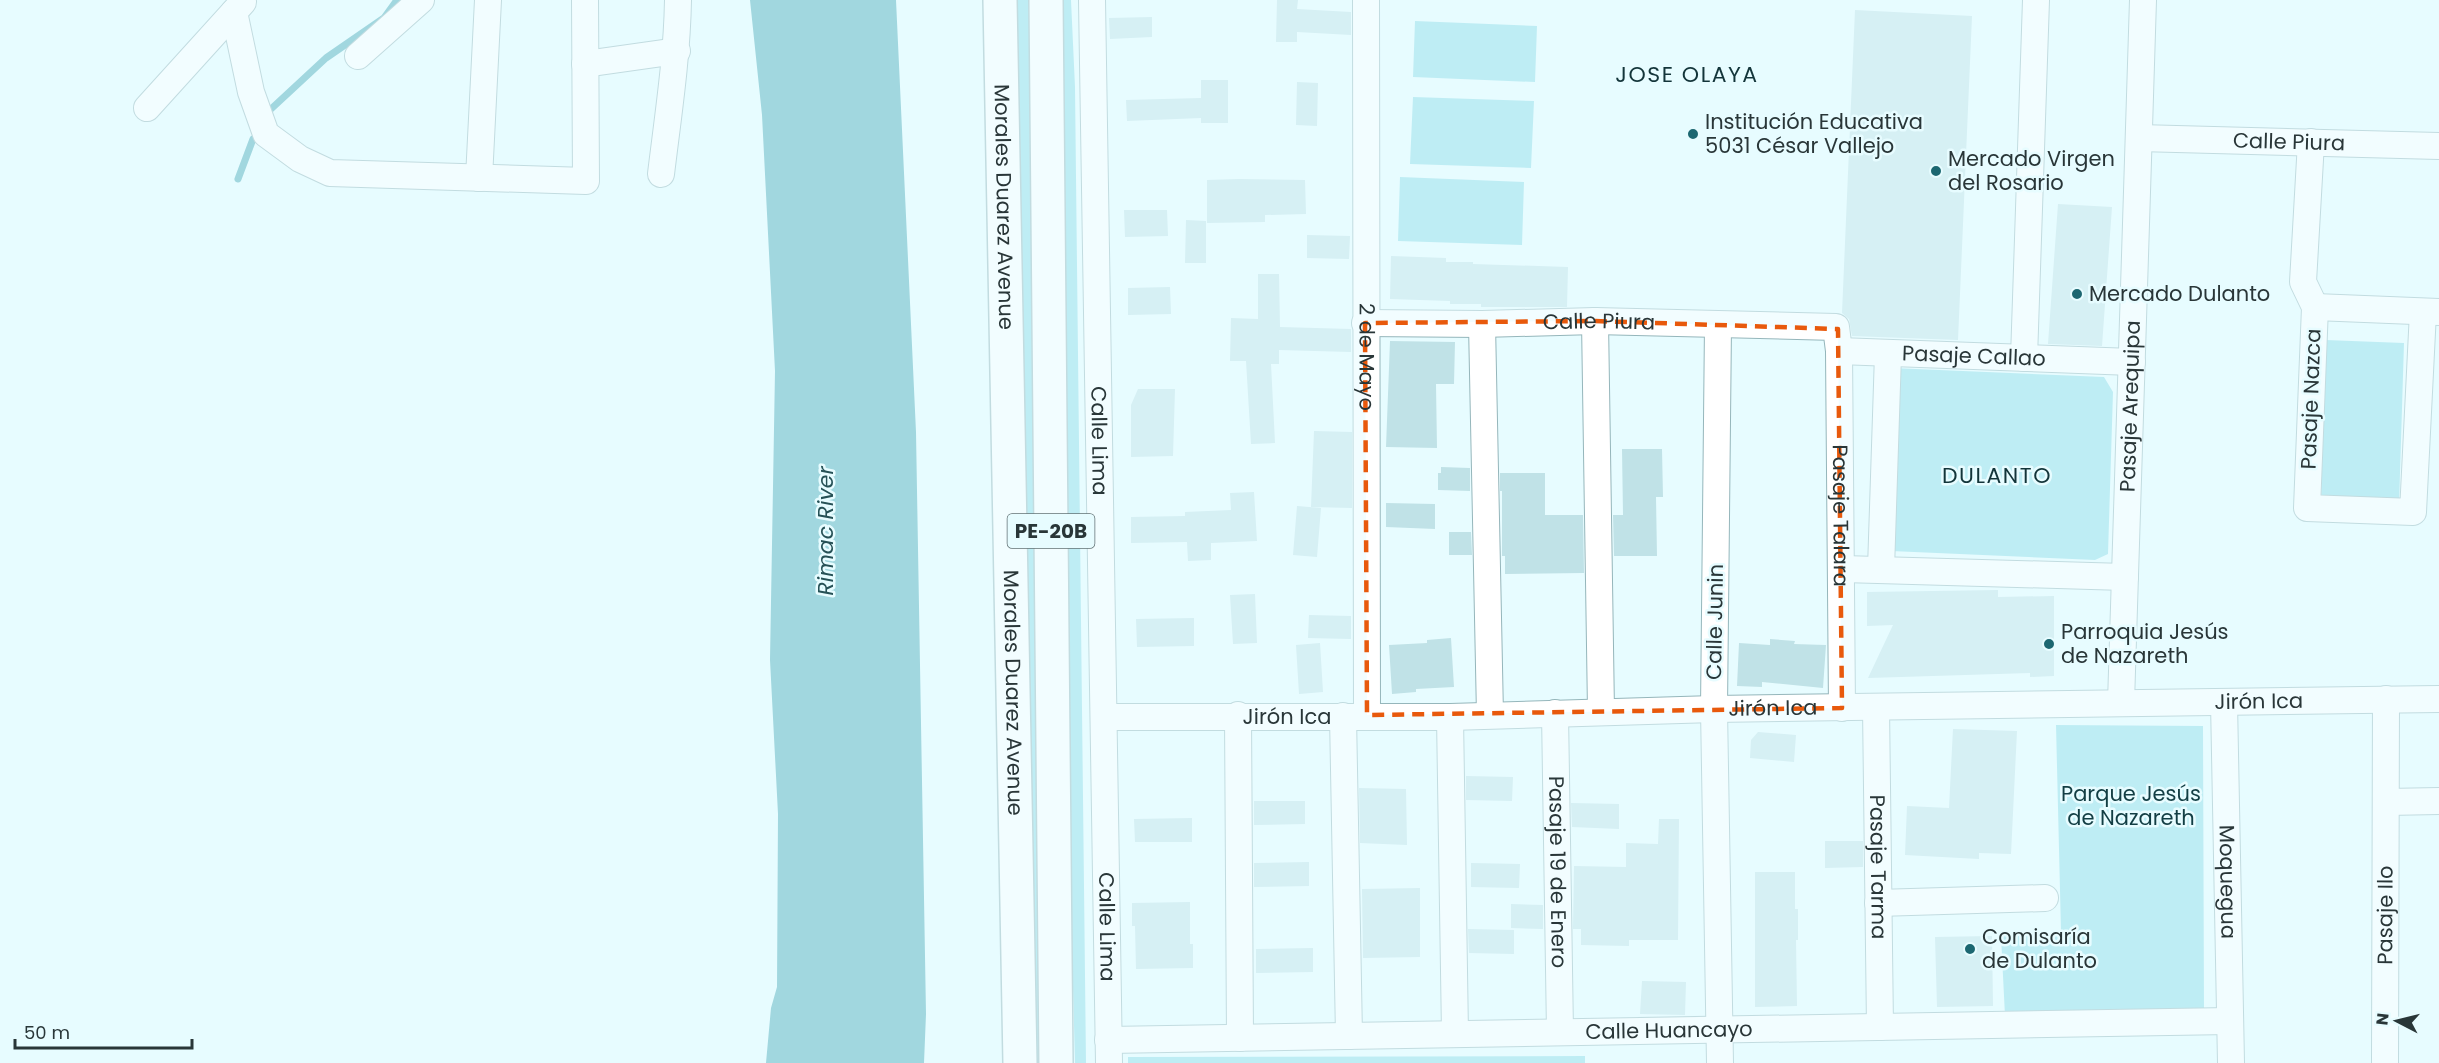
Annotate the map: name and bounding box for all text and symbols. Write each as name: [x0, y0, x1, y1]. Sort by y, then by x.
district label: JOSE OLAYA: [1615, 59, 1759, 90]
street label: Morales Duarez Avenue: [988, 84, 1021, 330]
place label: Institución Educativa 5031 César Vallejo: [1705, 107, 1923, 160]
street label: Calle Piura: [2232, 126, 2345, 157]
marker: Institución Educativa 5031 César Vallejo: [1686, 127, 1700, 141]
place label: Mercado Virgen del Rosario: [1948, 144, 2115, 197]
marker: Mercado Virgen del Rosario: [1929, 164, 1943, 178]
place label: Mercado Dulanto: [2089, 279, 2270, 308]
marker: Mercado Dulanto: [2070, 287, 2084, 301]
street label: 2 de Mayo: [1352, 303, 1382, 411]
street label: Calle Piura: [1542, 306, 1655, 336]
street label: Pasaje Arequipa: [2113, 320, 2147, 492]
street label: Pasaje Nazca: [2294, 328, 2327, 470]
street label: Pasaje Callao: [1902, 338, 2046, 373]
street label: Calle Lima: [1084, 386, 1115, 496]
street label: Pasaje Talara: [1826, 444, 1856, 587]
district label: DULANTO: [1942, 460, 2052, 491]
water label: Rimac River: [810, 466, 841, 596]
road number: PE-20B: [1008, 514, 1094, 548]
street label: Calle Junin: [1699, 564, 1730, 680]
street label: Morales Duarez Avenue: [997, 570, 1030, 816]
place label: Parroquia Jesús de Nazareth: [2061, 617, 2229, 670]
marker: Parroquia Jesús de Nazareth: [2042, 637, 2056, 651]
street label: Jirón Ica: [2214, 686, 2303, 716]
street label: Jirón Ica: [1728, 693, 1817, 723]
street label: Jirón Ica: [1243, 702, 1331, 731]
street label: Pasaje 19 de Enero: [1542, 776, 1574, 968]
park label: Parque Jesús de Nazareth: [2061, 779, 2201, 832]
street label: Pasaje Tarma: [1863, 794, 1894, 939]
street label: Moquegua: [2212, 825, 2244, 939]
street label: Pasaje Ilo: [2370, 865, 2400, 965]
street label: Calle Lima: [1092, 872, 1123, 982]
place label: Comisaría de Dulanto: [1982, 922, 2097, 975]
marker: Comisaría de Dulanto: [1963, 942, 1977, 956]
north arrow: [2367, 991, 2427, 1051]
scale bar: [15, 1012, 192, 1050]
text: N: [2370, 1012, 2395, 1027]
street label: Calle Huancayo: [1585, 1014, 1753, 1046]
text: 50 m: [24, 1020, 70, 1045]

